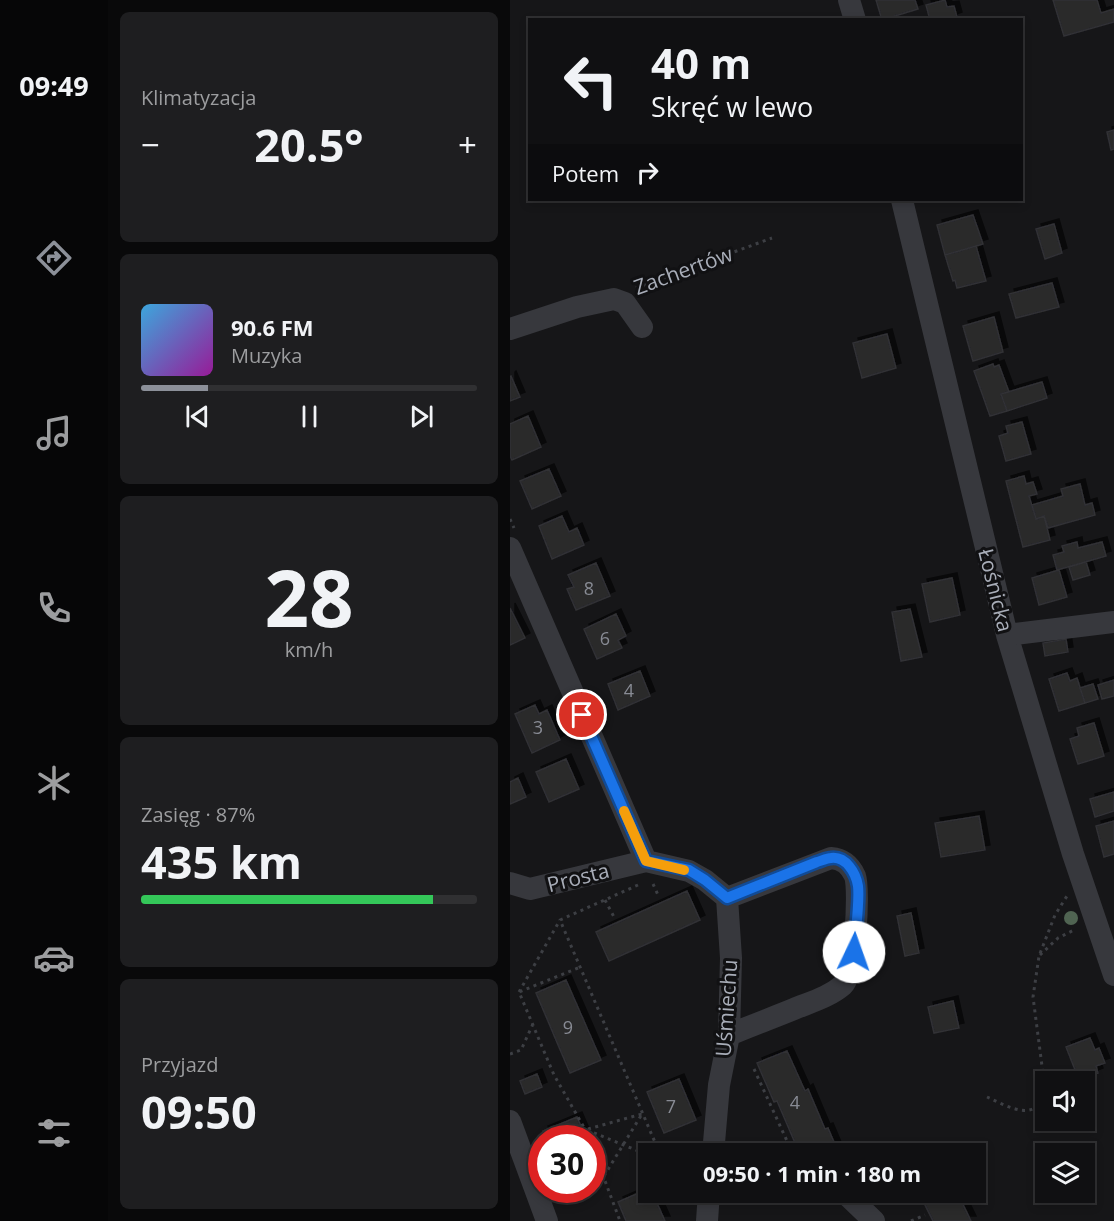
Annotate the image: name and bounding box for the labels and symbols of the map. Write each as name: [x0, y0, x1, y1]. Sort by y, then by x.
street label: Zachertów: [630, 239, 737, 301]
street label: Łośnicka: [972, 546, 1020, 634]
house number: 8: [584, 576, 594, 600]
house number: 6: [600, 626, 610, 650]
house number: 4: [624, 678, 634, 702]
pin: [556, 689, 607, 740]
house number: 3: [533, 715, 543, 739]
street label: Prosta: [544, 856, 612, 898]
position arrow: [822, 920, 886, 984]
street label: Uśmiechu: [709, 958, 743, 1058]
house number: 9: [563, 1015, 573, 1039]
house number: 4: [790, 1090, 800, 1114]
house number: 7: [666, 1094, 676, 1118]
speed limit sign: 30: [528, 1125, 606, 1203]

